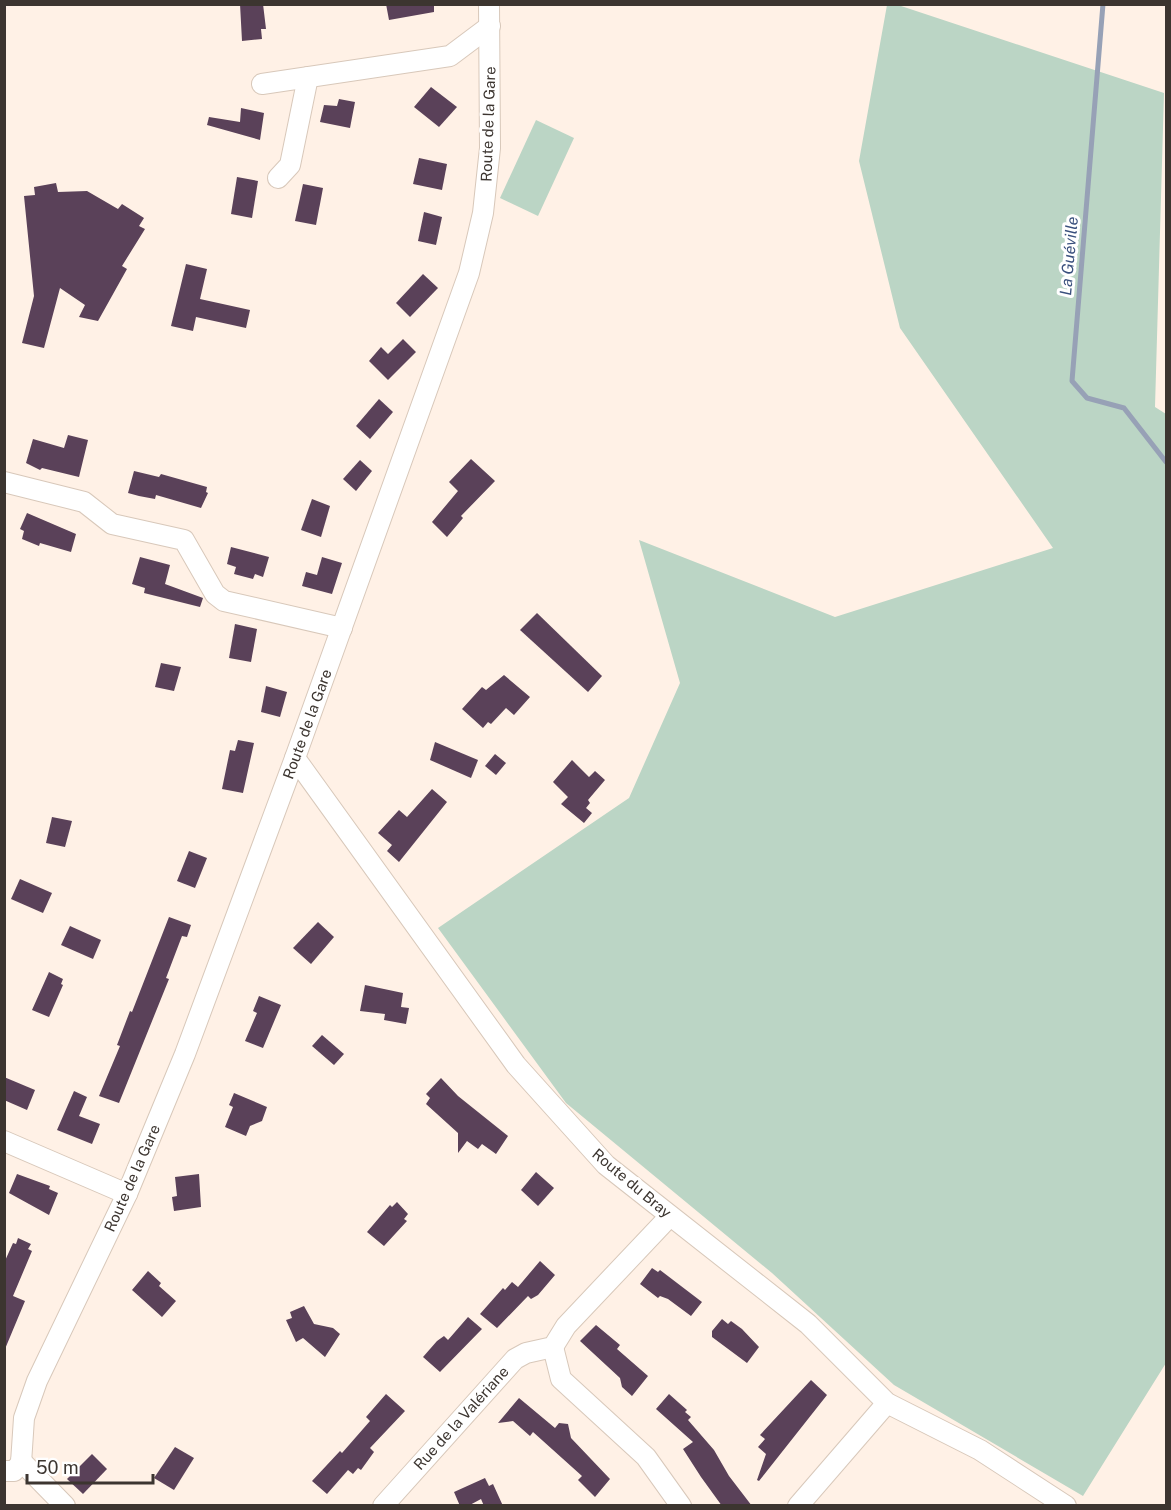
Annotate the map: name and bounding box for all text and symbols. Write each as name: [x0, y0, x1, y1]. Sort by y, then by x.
street label: Route de la Gare: [477, 66, 499, 182]
water label: La Guéville: [1056, 215, 1082, 296]
street label: Route de la Gare: [279, 667, 335, 781]
street label: Route de la Gare: [101, 1122, 163, 1234]
street label: Route du Bray: [589, 1145, 675, 1221]
street label: Rue de la Valériane: [410, 1363, 512, 1473]
scale bar: [27, 1447, 153, 1485]
text: 50 m: [36, 1457, 79, 1478]

